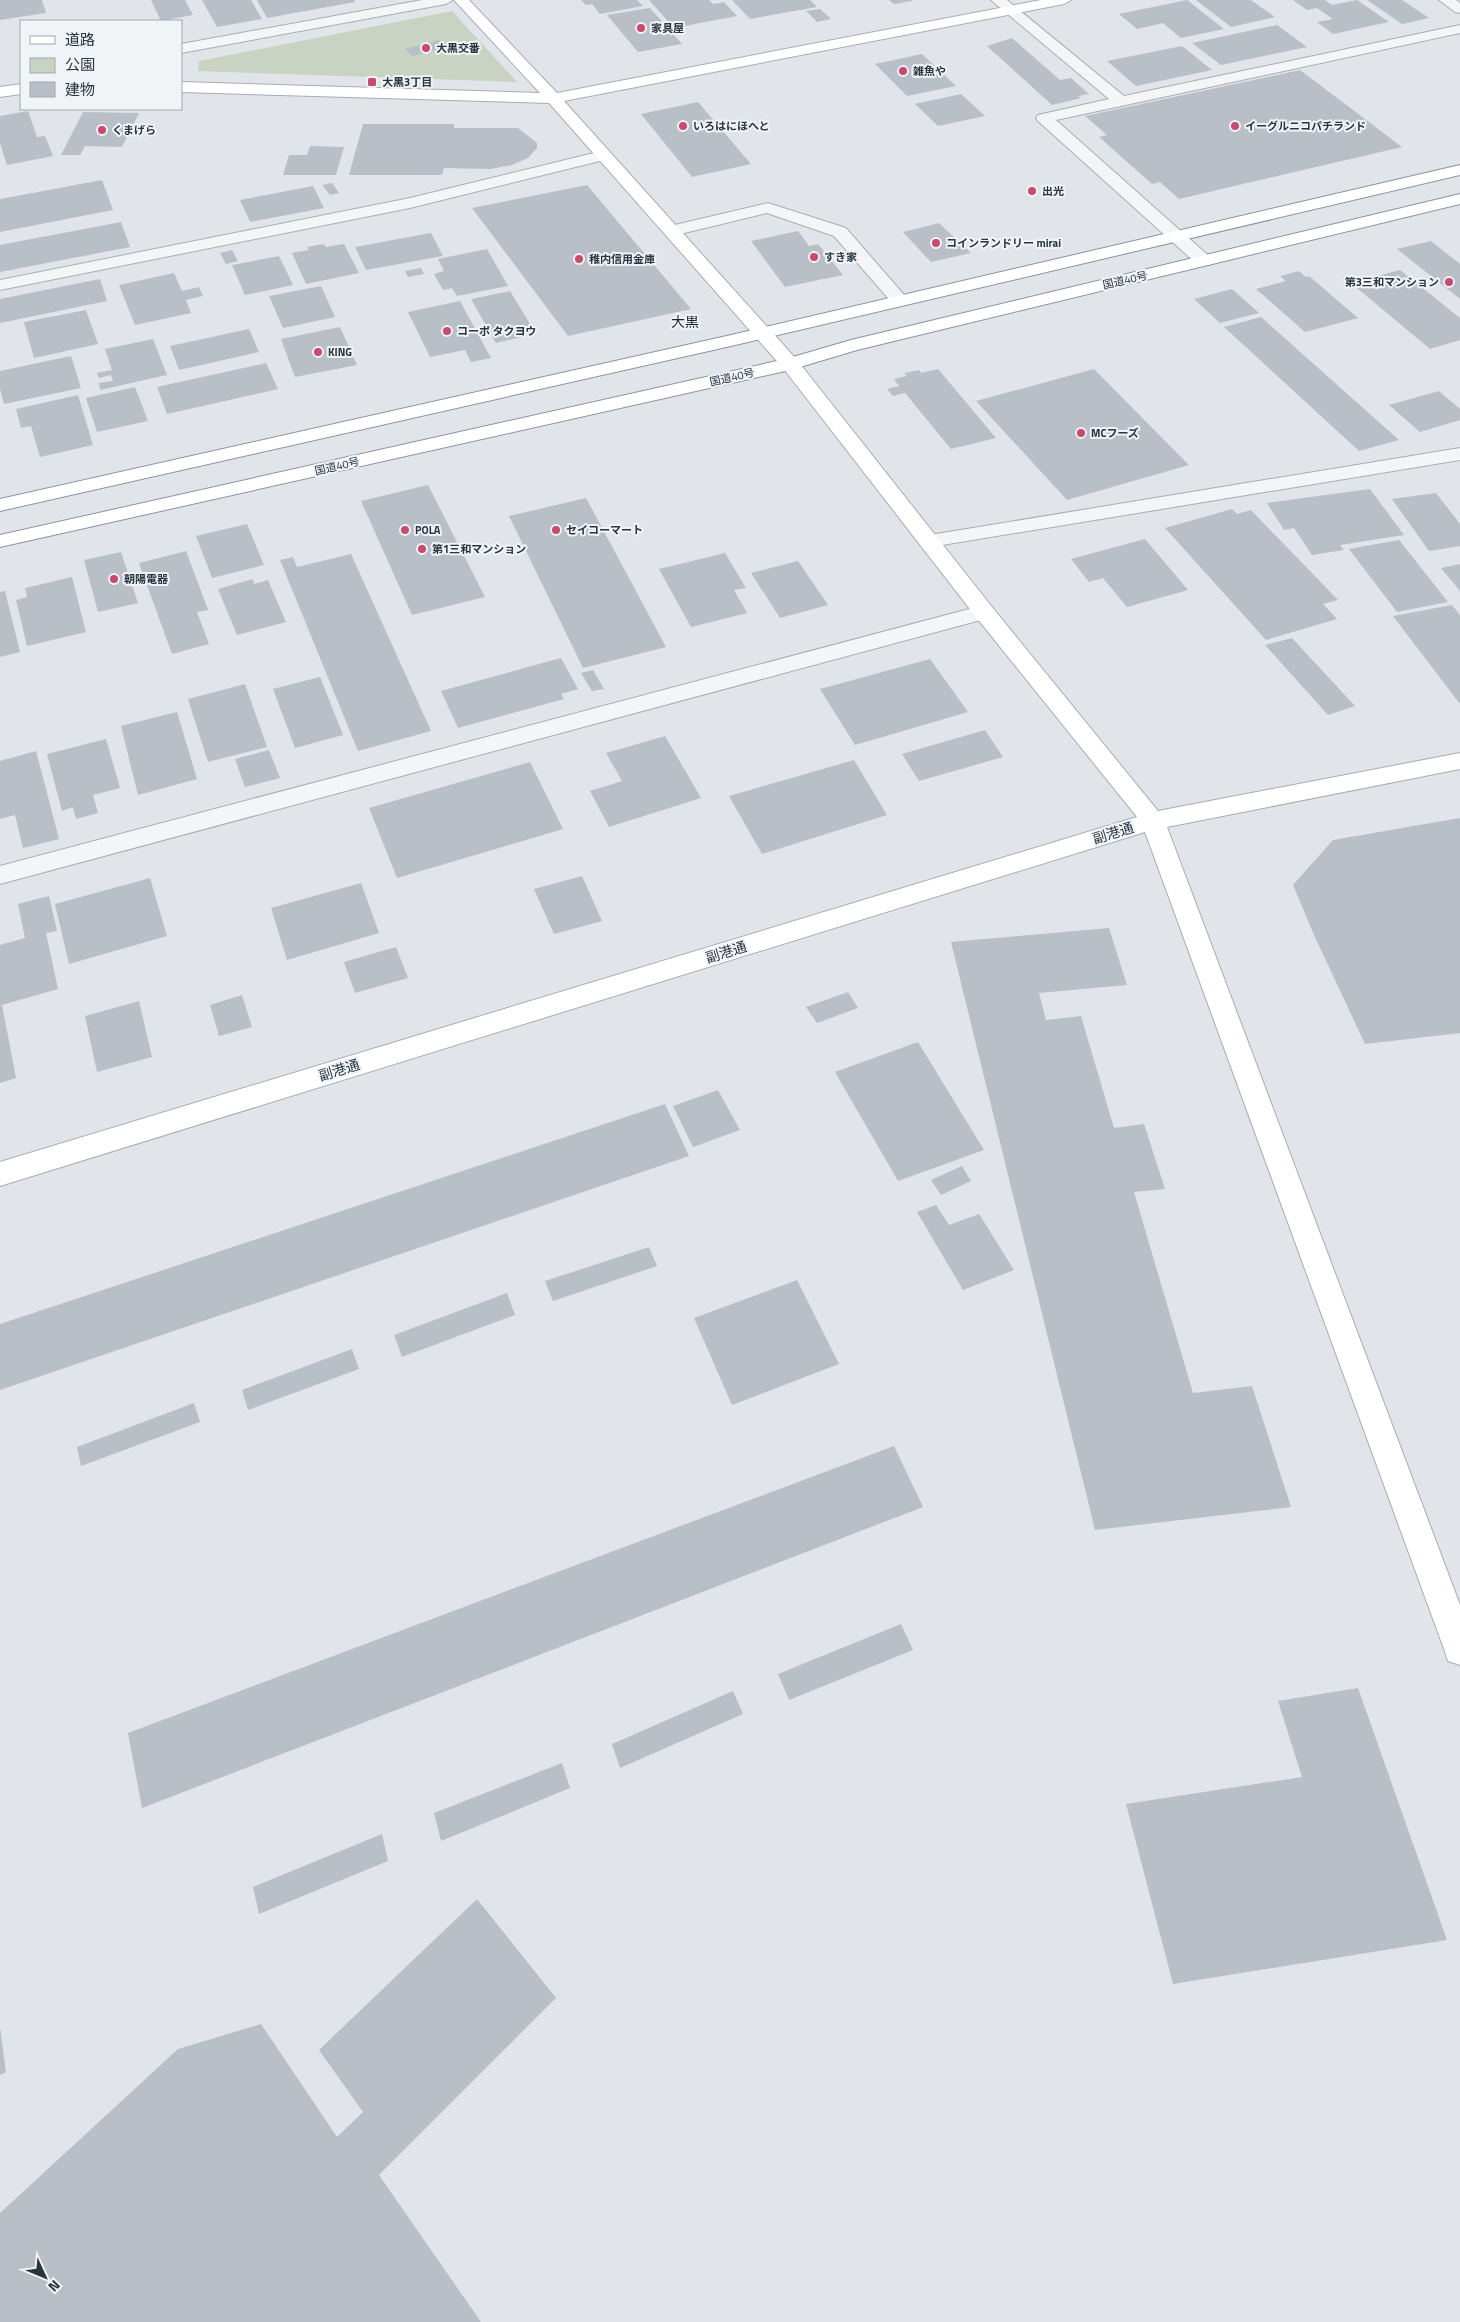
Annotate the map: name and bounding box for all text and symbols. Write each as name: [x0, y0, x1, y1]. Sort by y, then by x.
legend: [20, 20, 182, 110]
place label: 家具屋: [651, 20, 684, 36]
marker: 家具屋: [635, 22, 647, 34]
text: 道路: [65, 28, 95, 51]
place label: 大黒交番: [436, 40, 480, 56]
marker: 大黒交番: [420, 42, 432, 54]
text: 公園: [65, 53, 95, 76]
place label: 雑魚や: [913, 63, 946, 79]
marker: 雑魚や: [897, 65, 909, 77]
place label: 大黒3丁目: [382, 74, 432, 90]
marker: 大黒3丁目: [366, 76, 378, 88]
text: 建物: [65, 78, 95, 101]
place label: いろはにほへと: [693, 118, 769, 134]
place label: イーグルニコパチランド: [1245, 118, 1366, 134]
marker: いろはにほへと: [677, 120, 689, 132]
marker: イーグルニコパチランド: [1229, 120, 1241, 132]
place label: くまげら: [112, 122, 156, 138]
marker: くまげら: [96, 124, 108, 136]
place label: 出光: [1042, 183, 1064, 199]
marker: 出光: [1026, 185, 1038, 197]
place label: コインランドリー mirai: [946, 235, 1061, 251]
marker: コインランドリー mirai: [930, 237, 942, 249]
place label: すき家: [824, 249, 857, 265]
place label: 稚内信用金庫: [589, 251, 655, 267]
marker: すき家: [808, 251, 820, 263]
marker: 稚内信用金庫: [573, 253, 585, 265]
street label: 国道40号: [1101, 267, 1149, 293]
place label: 第3三和マンション: [1345, 274, 1439, 290]
marker: 第3三和マンション: [1443, 276, 1455, 288]
district label: 大黒: [671, 311, 699, 332]
place label: コーポ タクヨウ: [457, 323, 536, 339]
marker: コーポ タクヨウ: [441, 325, 453, 337]
place label: KING: [328, 344, 352, 360]
marker: KING: [312, 346, 324, 358]
street label: 国道40号: [708, 364, 756, 390]
place label: MCフーズ: [1091, 425, 1139, 441]
marker: MCフーズ: [1075, 427, 1087, 439]
street label: 国道40号: [313, 453, 361, 479]
place label: POLA: [415, 522, 441, 538]
place label: セイコーマート: [566, 522, 643, 538]
marker: POLA: [399, 524, 411, 536]
marker: セイコーマート: [550, 524, 562, 536]
place label: 第1三和マンション: [432, 541, 526, 557]
marker: 第1三和マンション: [416, 543, 428, 555]
place label: 朝陽電器: [124, 571, 169, 587]
marker: 朝陽電器: [108, 573, 120, 585]
street label: 副港通: [1090, 816, 1136, 849]
street label: 副港通: [703, 935, 749, 968]
street label: 副港通: [316, 1053, 362, 1086]
north arrow: [20, 2252, 70, 2302]
text: N: [44, 2276, 66, 2297]

